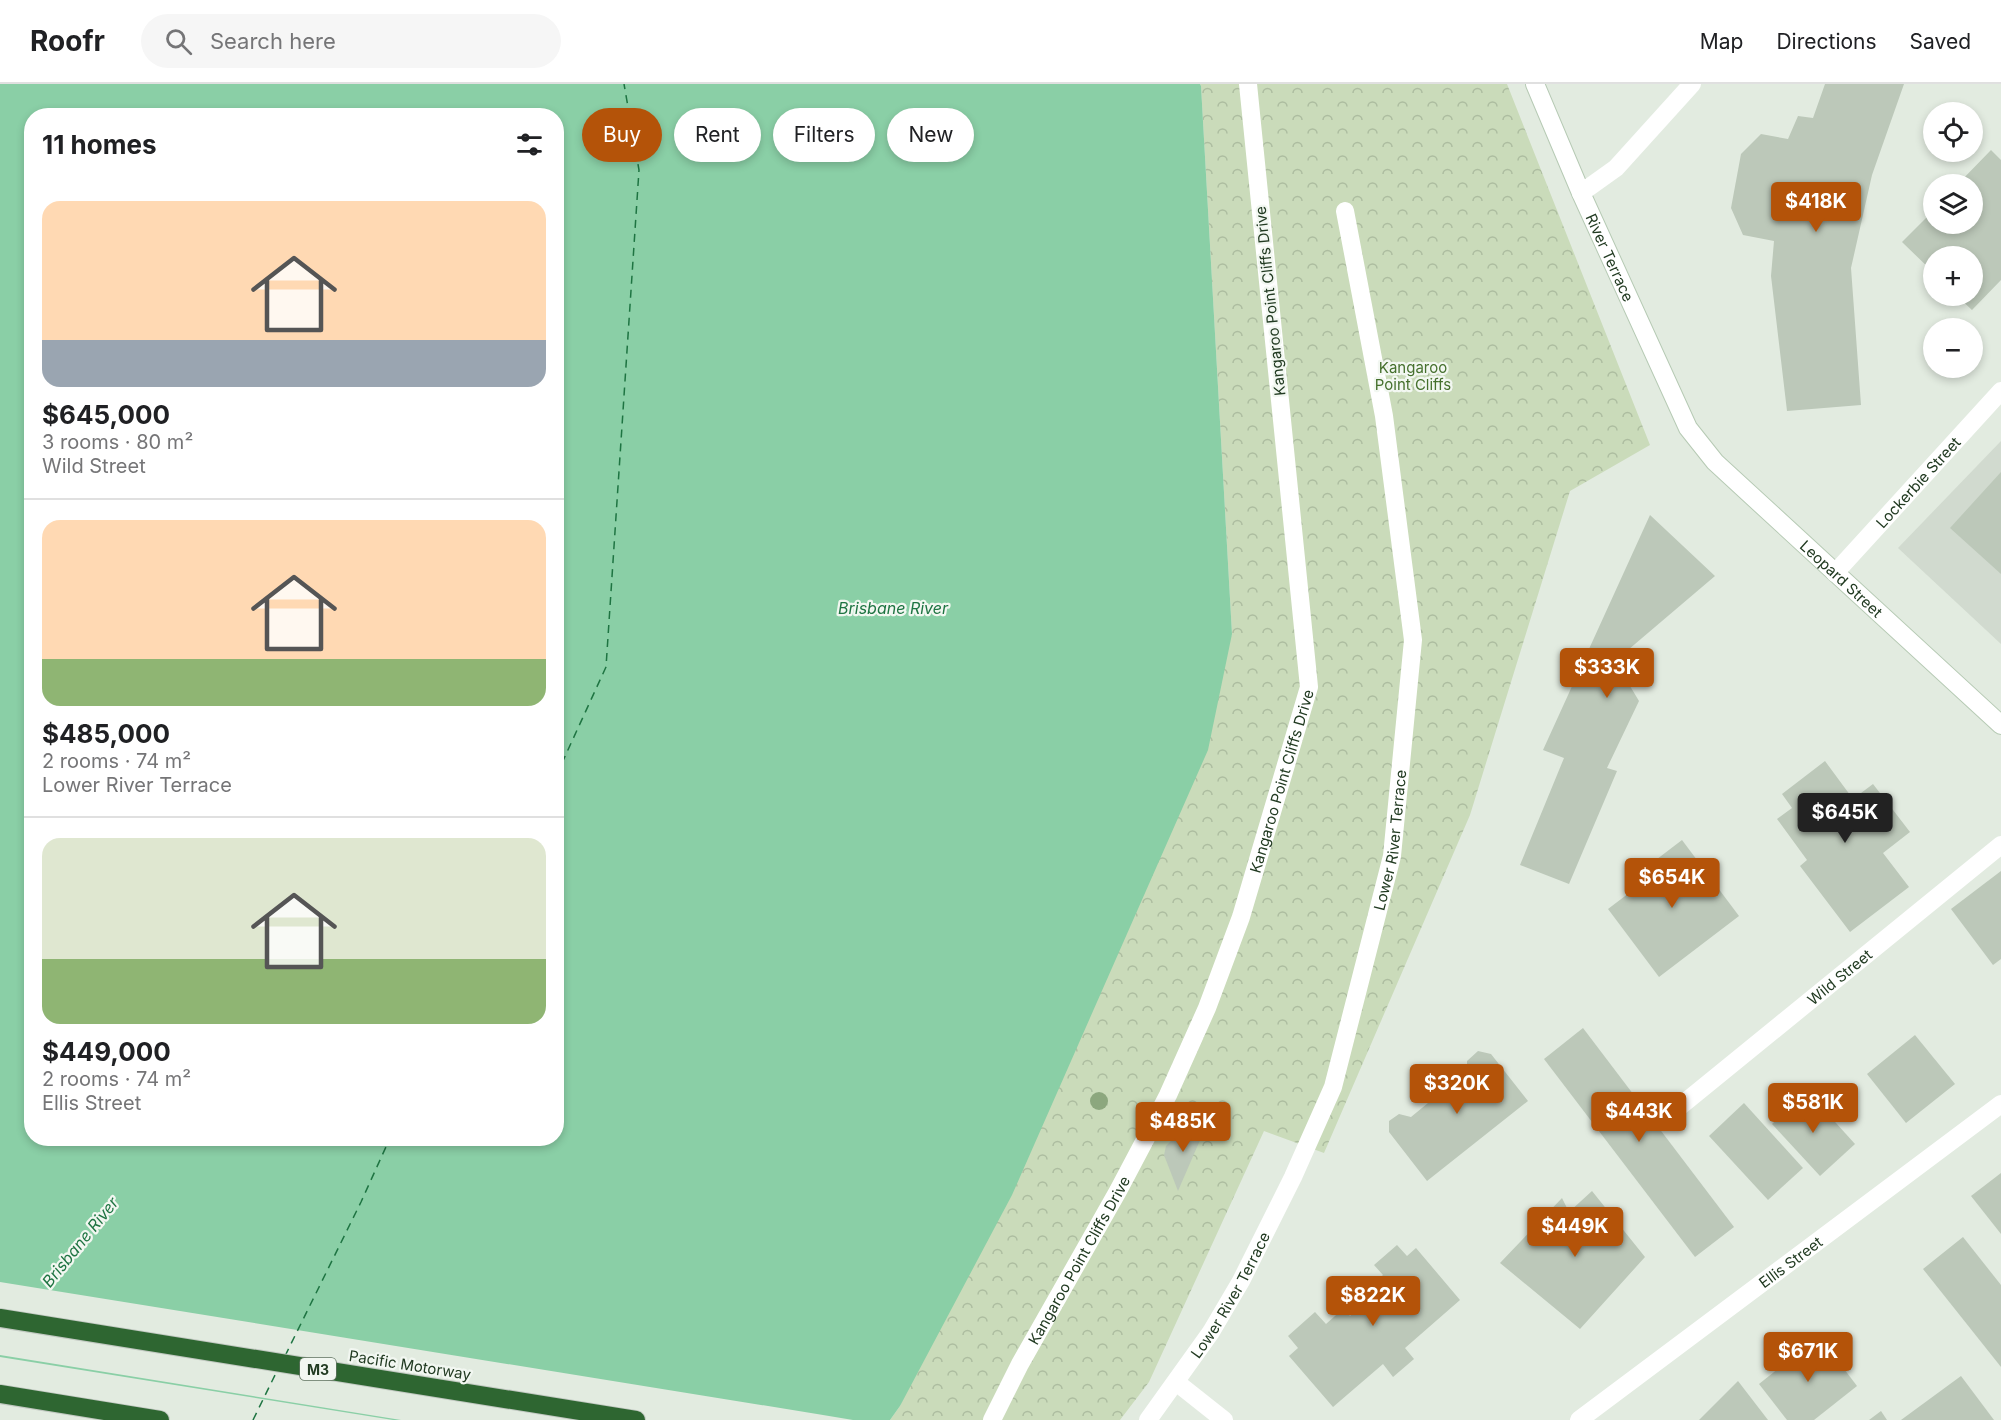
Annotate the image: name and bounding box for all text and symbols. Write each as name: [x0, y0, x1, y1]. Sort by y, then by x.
search box: [141, 14, 561, 68]
text: Roofr: [30, 24, 105, 58]
icon: search: [162, 25, 195, 58]
text: Search here: [210, 28, 336, 54]
text: Map: [1700, 29, 1743, 54]
text: Directions: [1776, 29, 1877, 54]
text: Saved: [1910, 29, 1971, 54]
map controls: [1923, 102, 1983, 378]
button: locate: [1923, 102, 1983, 162]
chip: Buy: [582, 108, 662, 162]
chip: Rent: [674, 108, 761, 162]
chip: Filters: [773, 108, 875, 162]
chip: New: [887, 108, 974, 162]
icon: filters: [513, 128, 546, 161]
text: 11 homes: [42, 129, 157, 160]
button: layers: [1923, 174, 1983, 234]
pin: $418K: [1774, 182, 1858, 233]
text: $418K: [1785, 189, 1847, 213]
street label: Kangaroo Point Cliffs Drive: [1251, 205, 1289, 397]
street label: River Terrace: [1582, 210, 1639, 304]
icon: home: [240, 240, 348, 348]
button: +: [1923, 246, 1983, 306]
button: −: [1923, 318, 1983, 378]
park label: Kangaroo Point Cliffs: [1375, 358, 1451, 394]
text: $645,000: [42, 399, 170, 430]
text: 3 rooms · 80 m²: [42, 430, 193, 454]
street label: Lockerbie Street: [1872, 433, 1964, 532]
text: Wild Street: [42, 454, 146, 478]
street label: Leopard Street: [1797, 536, 1887, 621]
icon: home: [240, 559, 348, 667]
water label: Brisbane River: [838, 598, 949, 618]
pin: $333K: [1565, 648, 1649, 699]
text: $333K: [1574, 655, 1640, 679]
street label: Kangaroo Point Cliffs Drive: [1245, 687, 1317, 875]
text: $485,000: [42, 718, 170, 749]
text: 2 rooms · 74 m²: [42, 749, 191, 773]
street label: Lower River Terrace: [1369, 769, 1410, 912]
text: Lower River Terrace: [42, 773, 232, 797]
pin: $645K: [1803, 793, 1887, 844]
text: $645K: [1812, 800, 1878, 824]
pin: $654K: [1630, 858, 1714, 909]
text: $654K: [1639, 865, 1705, 889]
icon: home: [240, 877, 348, 985]
street label: Wild Street: [1803, 945, 1876, 1009]
text: $449,000: [42, 1036, 171, 1067]
pin: $320K: [1415, 1064, 1499, 1115]
text: 2 rooms · 74 m²: [42, 1067, 191, 1091]
text: $320K: [1424, 1071, 1490, 1095]
pin: $581K: [1771, 1083, 1855, 1134]
text: $581K: [1782, 1090, 1844, 1114]
text: Ellis Street: [42, 1091, 141, 1115]
pin: $443K: [1597, 1092, 1681, 1143]
text: $443K: [1605, 1099, 1673, 1123]
pin: $485K: [1141, 1102, 1225, 1153]
text: $485K: [1150, 1109, 1216, 1133]
street label: Kangaroo Point Cliffs Drive: [1024, 1173, 1134, 1348]
water label: Brisbane River: [38, 1192, 123, 1291]
pin: $449K: [1533, 1207, 1617, 1258]
text: $449K: [1541, 1214, 1609, 1238]
street label: Lower River Terrace: [1186, 1229, 1274, 1361]
street label: Ellis Street: [1755, 1232, 1826, 1292]
pin: $822K: [1331, 1276, 1415, 1327]
text: $822K: [1340, 1283, 1406, 1307]
pin: $671K: [1766, 1332, 1850, 1383]
text: $671K: [1778, 1339, 1838, 1363]
street label: Pacific Motorway: [348, 1346, 473, 1384]
road number: M3: [300, 1358, 336, 1380]

